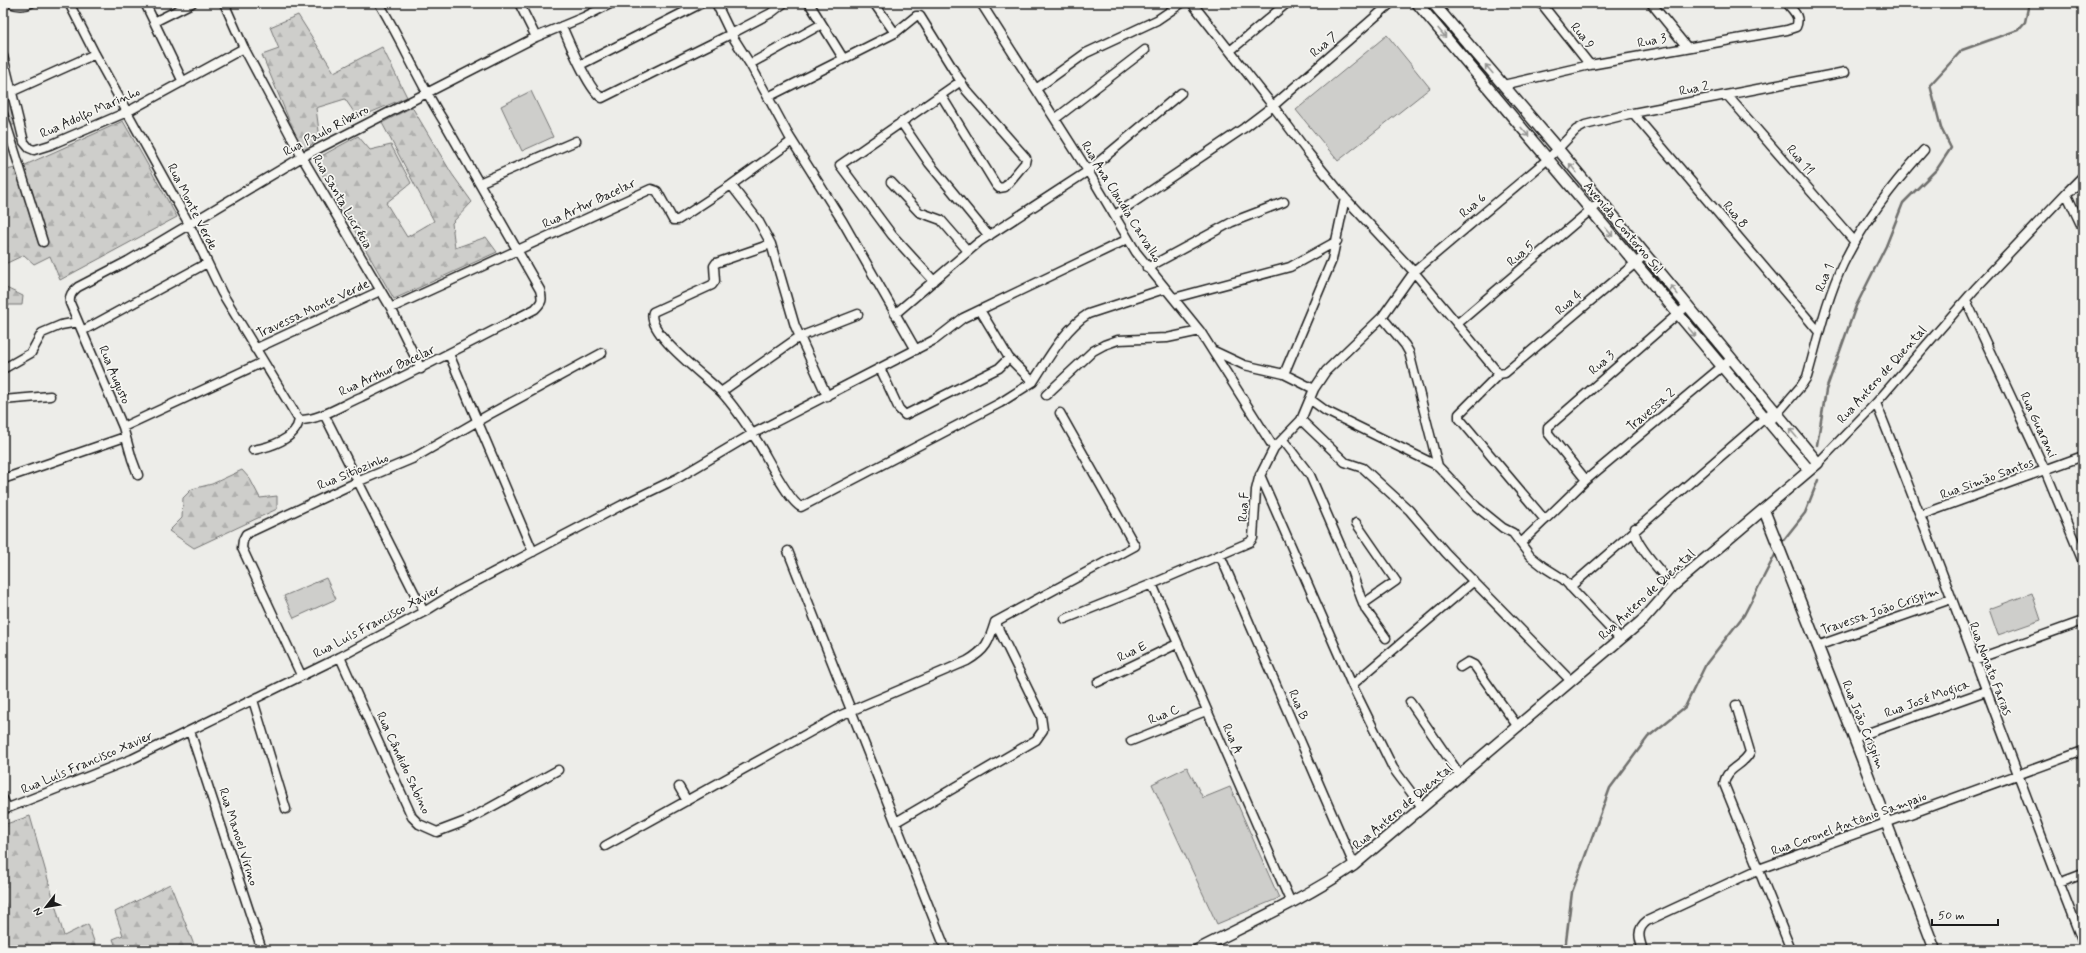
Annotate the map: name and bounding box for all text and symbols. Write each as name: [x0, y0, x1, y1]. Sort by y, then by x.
street label: Rua 9: [1566, 19, 1598, 53]
street label: Rua 7: [1307, 28, 1341, 62]
one-way arrow: [1437, 28, 1446, 38]
street label: Rua 3: [1636, 30, 1668, 52]
one-way arrow: [1484, 64, 1493, 75]
street label: Rua 2: [1678, 78, 1711, 100]
street label: Rua Adolfo Marinho: [37, 83, 144, 144]
street label: Rua Paulo Ribeiro: [280, 101, 372, 161]
one-way arrow: [1521, 127, 1530, 138]
street label: Rua Ana Claudia Carvalho: [1077, 138, 1166, 266]
street label: Rua 11: [1782, 141, 1818, 179]
street label: Rua Santa Lucrécia: [308, 152, 376, 252]
street label: Rua Monte Verde: [163, 161, 221, 253]
one-way arrow: [1569, 162, 1578, 173]
street label: Rua Artur Bacelar: [540, 175, 639, 233]
street label: Avenida Contorno Sul: [1579, 178, 1667, 278]
street label: Rua 6: [1456, 190, 1490, 222]
street label: Rua 8: [1719, 198, 1751, 232]
one-way arrow: [1604, 227, 1613, 238]
street label: Rua 5: [1504, 237, 1539, 271]
street label: Rua 1: [1812, 261, 1838, 295]
street label: Travessa Monte Verde: [254, 275, 372, 343]
one-way arrow: [1669, 284, 1678, 295]
street label: Rua 4: [1552, 286, 1587, 319]
street label: Rua Antero de Quental: [1834, 322, 1930, 428]
one-way arrow: [1688, 326, 1697, 337]
street label: Rua Arthur Bacelar: [336, 341, 438, 401]
street label: Rua Augusto: [94, 343, 134, 407]
street label: Rua 3: [1585, 347, 1619, 379]
street label: Travessa 2: [1623, 384, 1679, 435]
street label: Rua Guarani: [2015, 389, 2061, 461]
one-way arrow: [1788, 427, 1797, 438]
street label: Rua Sitiozinho: [315, 449, 392, 495]
street label: Rua Simão Santos: [1938, 454, 2036, 504]
street label: Rua F: [1235, 491, 1253, 523]
street label: Rua Antero de Quental: [1595, 546, 1699, 644]
street label: Rua Luís Francisco Xavier: [310, 581, 444, 663]
street label: Travessa João Crispim: [1819, 583, 1941, 639]
street label: Rua Nonato Farias: [1964, 620, 2016, 718]
street label: Rua E: [1114, 637, 1150, 666]
street label: Rua José Mogica: [1882, 676, 1973, 724]
street label: Rua João Crispim: [1837, 678, 1889, 772]
street label: Rua B: [1284, 687, 1312, 723]
street label: Rua C: [1146, 701, 1182, 729]
street label: Rua Cândido Sabino: [372, 709, 434, 817]
street label: Rua A: [1218, 721, 1246, 757]
street label: Rua Luís Francisco Xavier: [18, 727, 156, 799]
street label: Rua Antero de Quental: [1349, 760, 1457, 854]
street label: Rua Manoel Virino: [214, 786, 262, 888]
street label: Rua Coronel Antônio Sampaio: [1769, 788, 1929, 860]
north arrow: [26, 887, 66, 927]
scale bar: [1932, 901, 1998, 927]
text: N: [30, 905, 46, 918]
text: 50 m: [1938, 908, 1965, 924]

